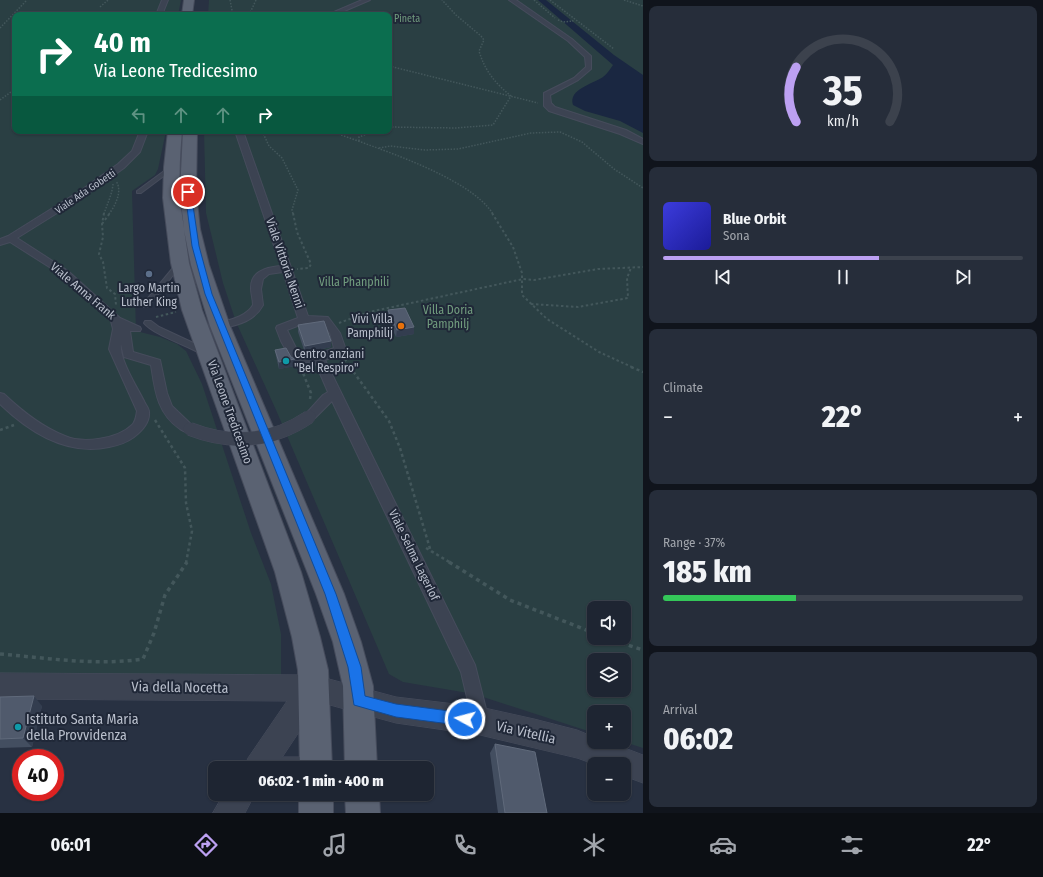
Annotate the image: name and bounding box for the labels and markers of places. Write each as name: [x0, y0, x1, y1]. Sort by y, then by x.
pin: [171, 175, 205, 209]
marker: Largo Martin Luther King: [144, 269, 154, 279]
place label: Largo Martin Luther King: [118, 281, 180, 309]
place label: Vivi Villa Pamphilij: [347, 312, 393, 340]
marker: Vivi Villa Pamphilij: [396, 321, 406, 331]
place label: Centro anziani "Bel Respiro": [294, 347, 364, 375]
marker: Centro anziani "Bel Respiro": [281, 356, 291, 366]
place label: Istituto Santa Maria della Provvidenza: [26, 711, 139, 744]
marker: Istituto Santa Maria della Provvidenza: [13, 722, 23, 732]

